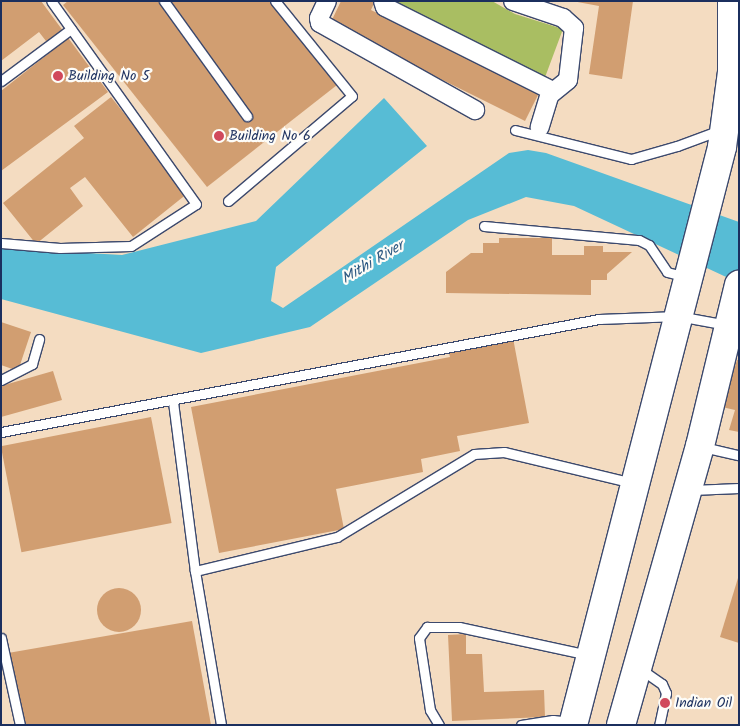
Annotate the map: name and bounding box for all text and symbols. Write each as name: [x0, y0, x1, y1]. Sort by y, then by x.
place label: Building No 5: [68, 68, 149, 84]
marker: Building No 5: [52, 70, 64, 82]
place label: Building No 6: [229, 128, 311, 144]
marker: Building No 6: [213, 130, 225, 142]
water label: Mithi River: [339, 237, 407, 289]
place label: Indian Oil: [675, 695, 732, 711]
marker: Indian Oil: [659, 697, 671, 709]

